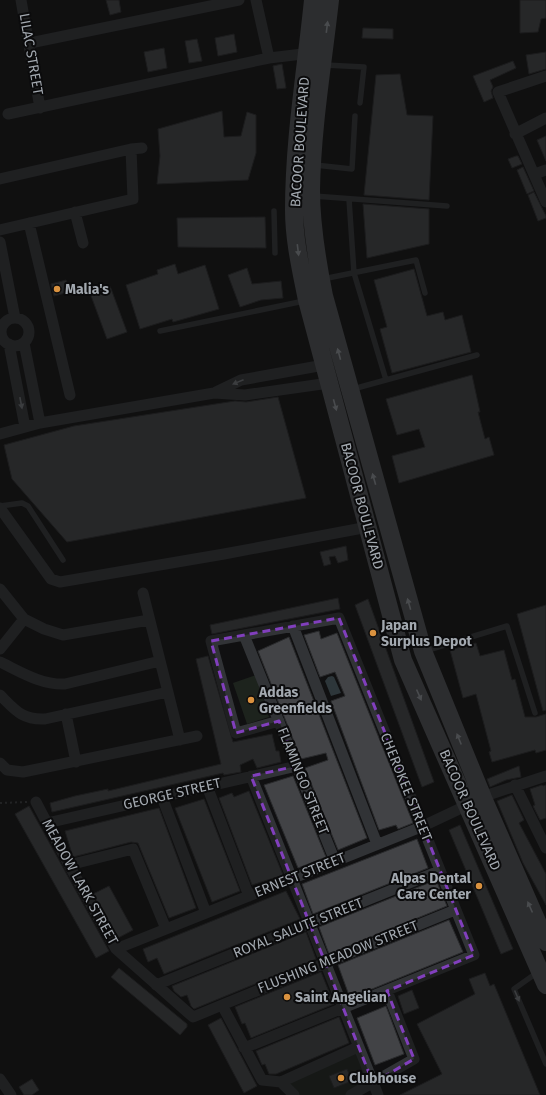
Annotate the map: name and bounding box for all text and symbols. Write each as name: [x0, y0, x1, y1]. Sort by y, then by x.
street label: LILAC STREET: [15, 12, 47, 97]
one-way arrow: [324, 21, 330, 33]
street label: BACOOR BOULEVARD: [287, 76, 313, 208]
one-way arrow: [295, 244, 301, 256]
place label: Malia's: [65, 281, 109, 298]
marker: Malia's: [52, 284, 62, 294]
one-way arrow: [336, 348, 342, 360]
one-way arrow: [232, 379, 244, 385]
one-way arrow: [18, 397, 24, 409]
one-way arrow: [332, 400, 338, 412]
street label: BACOOR BOULEVARD: [337, 441, 387, 571]
one-way arrow: [371, 473, 377, 485]
one-way arrow: [406, 598, 412, 610]
place label: Japan Surplus Depot: [380, 617, 473, 650]
marker: Japan Surplus Depot: [368, 628, 378, 638]
place label: Addas Greenfields: [258, 684, 332, 717]
one-way arrow: [416, 690, 422, 701]
marker: Addas Greenfields: [246, 695, 256, 705]
street label: FLAMINGO STREET: [274, 725, 333, 838]
street label: CHEROKEE STREET: [377, 730, 436, 844]
one-way arrow: [455, 733, 461, 745]
street label: BACOOR BOULEVARD: [436, 747, 504, 873]
street label: GEORGE STREET: [122, 774, 223, 813]
street label: MEADOW LARK STREET: [38, 816, 122, 948]
street label: ERNEST STREET: [252, 849, 349, 901]
place label: Alpas Dental Care Center: [390, 870, 472, 903]
marker: Alpas Dental Care Center: [474, 881, 484, 891]
street label: ROYAL SALUTE STREET: [231, 894, 366, 962]
one-way arrow: [527, 900, 533, 912]
street label: FLUSHING MEADOW STREET: [255, 917, 421, 997]
place label: Saint Angelian: [295, 989, 387, 1006]
one-way arrow: [514, 990, 520, 1001]
marker: Saint Angelian: [282, 992, 292, 1002]
place label: Clubhouse: [349, 1070, 416, 1087]
marker: Clubhouse: [336, 1073, 346, 1083]

